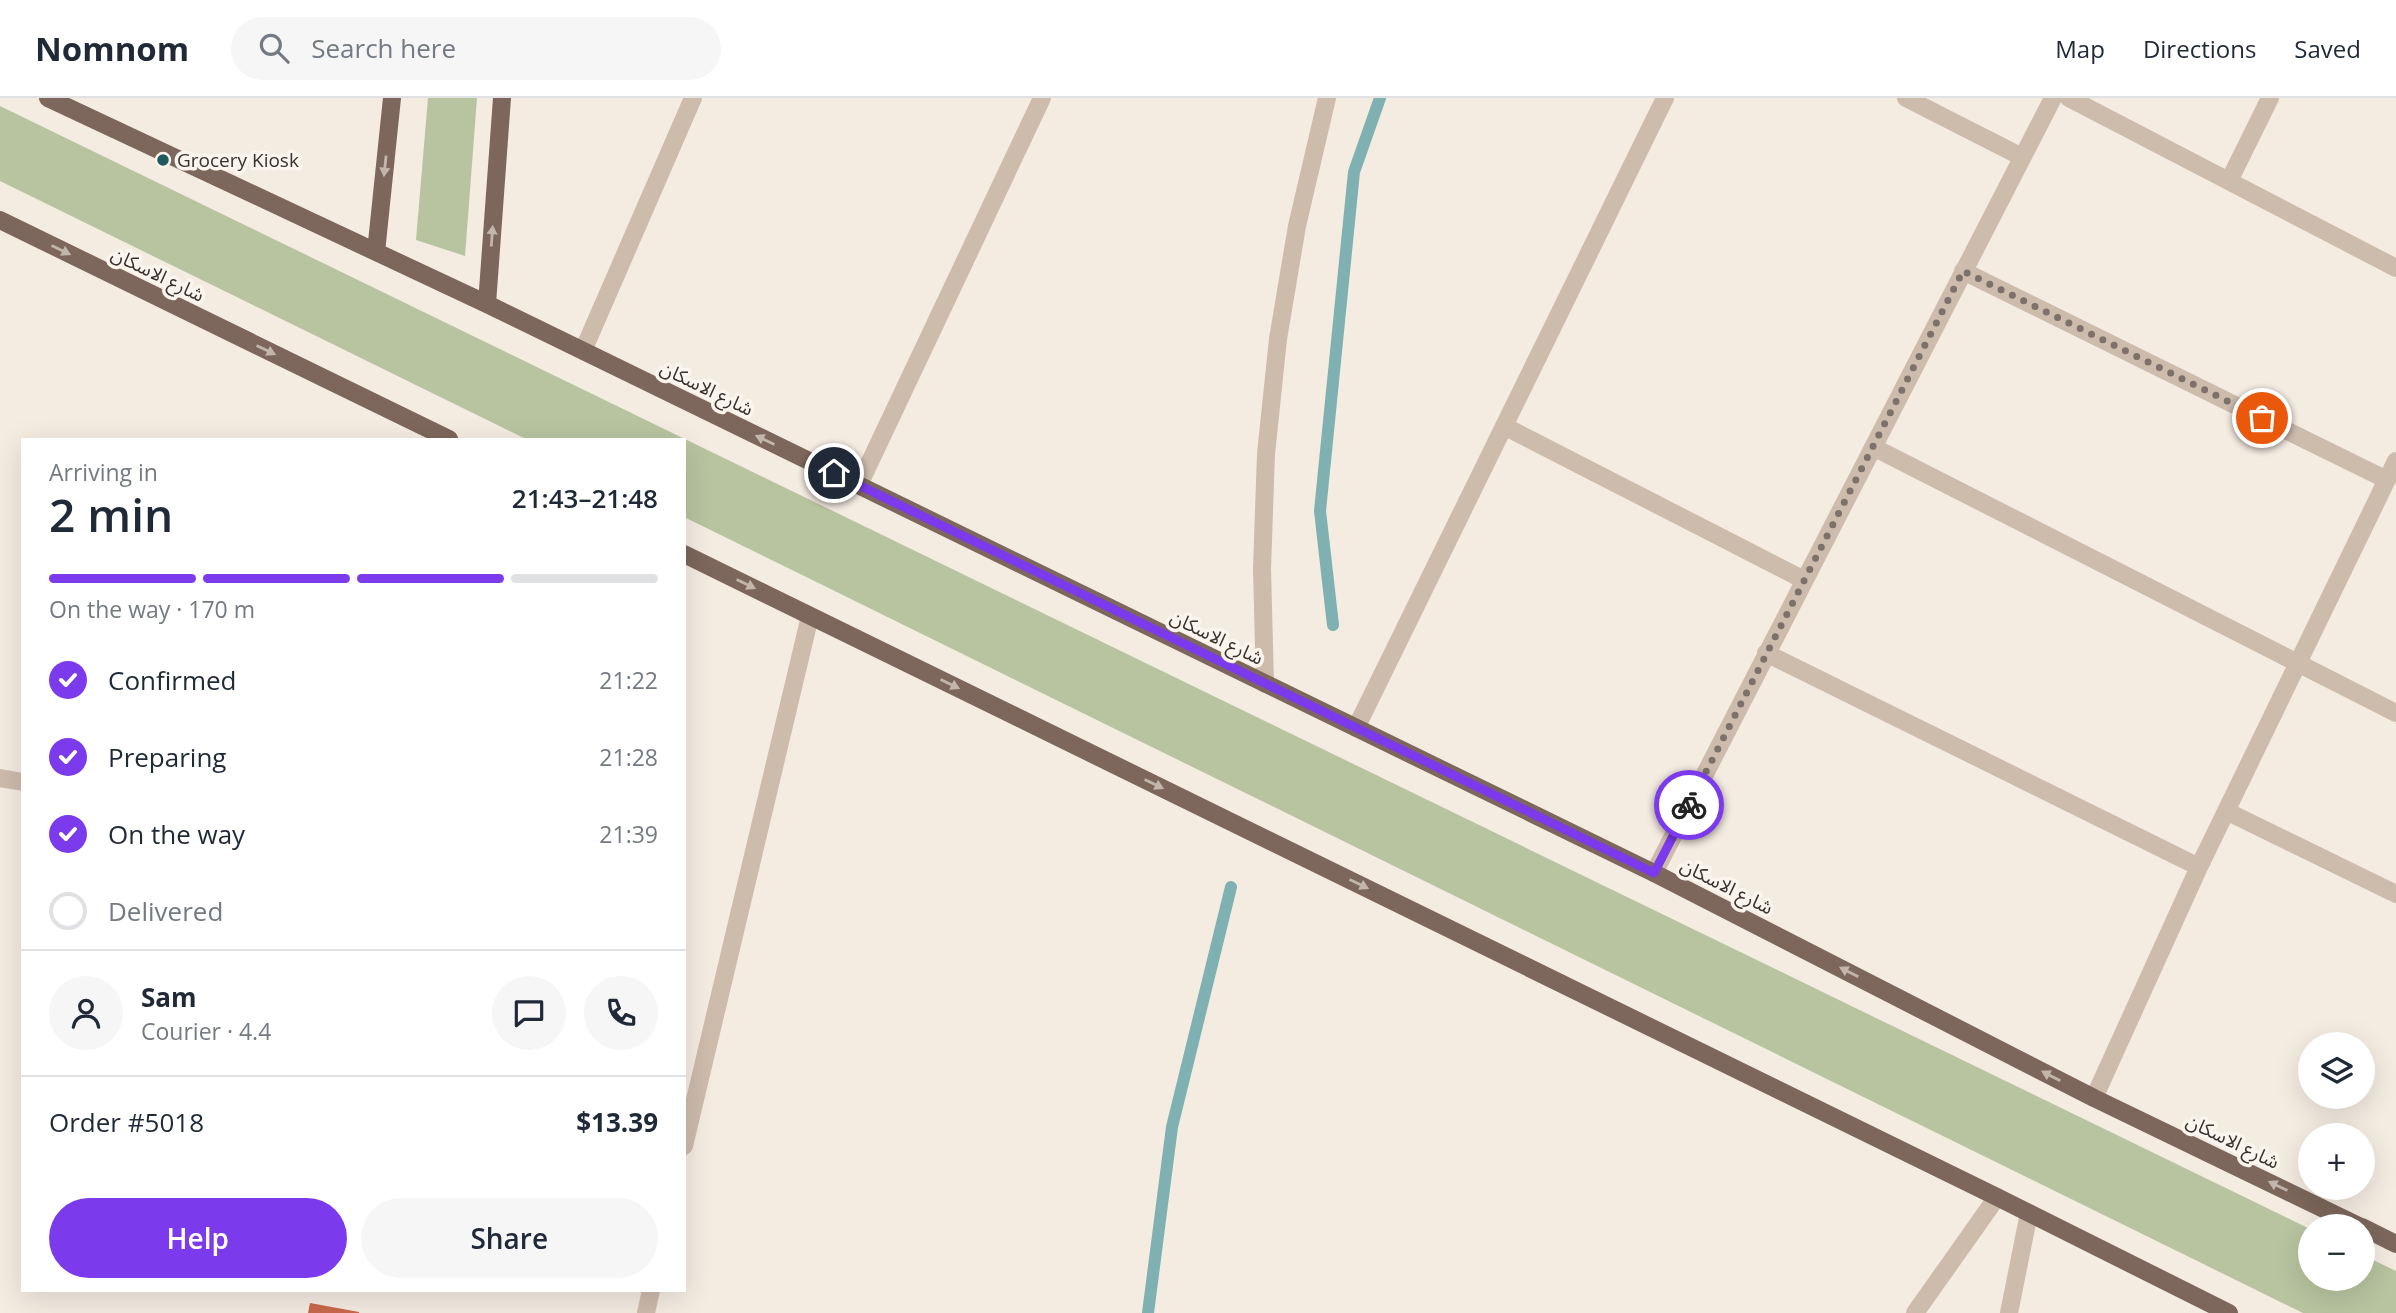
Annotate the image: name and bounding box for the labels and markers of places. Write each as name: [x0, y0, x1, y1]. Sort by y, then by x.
place label: Grocery Kiosk: [177, 147, 299, 173]
marker: Grocery Kiosk: [155, 152, 171, 168]
pin: [2232, 388, 2292, 448]
pin: [804, 443, 864, 503]

